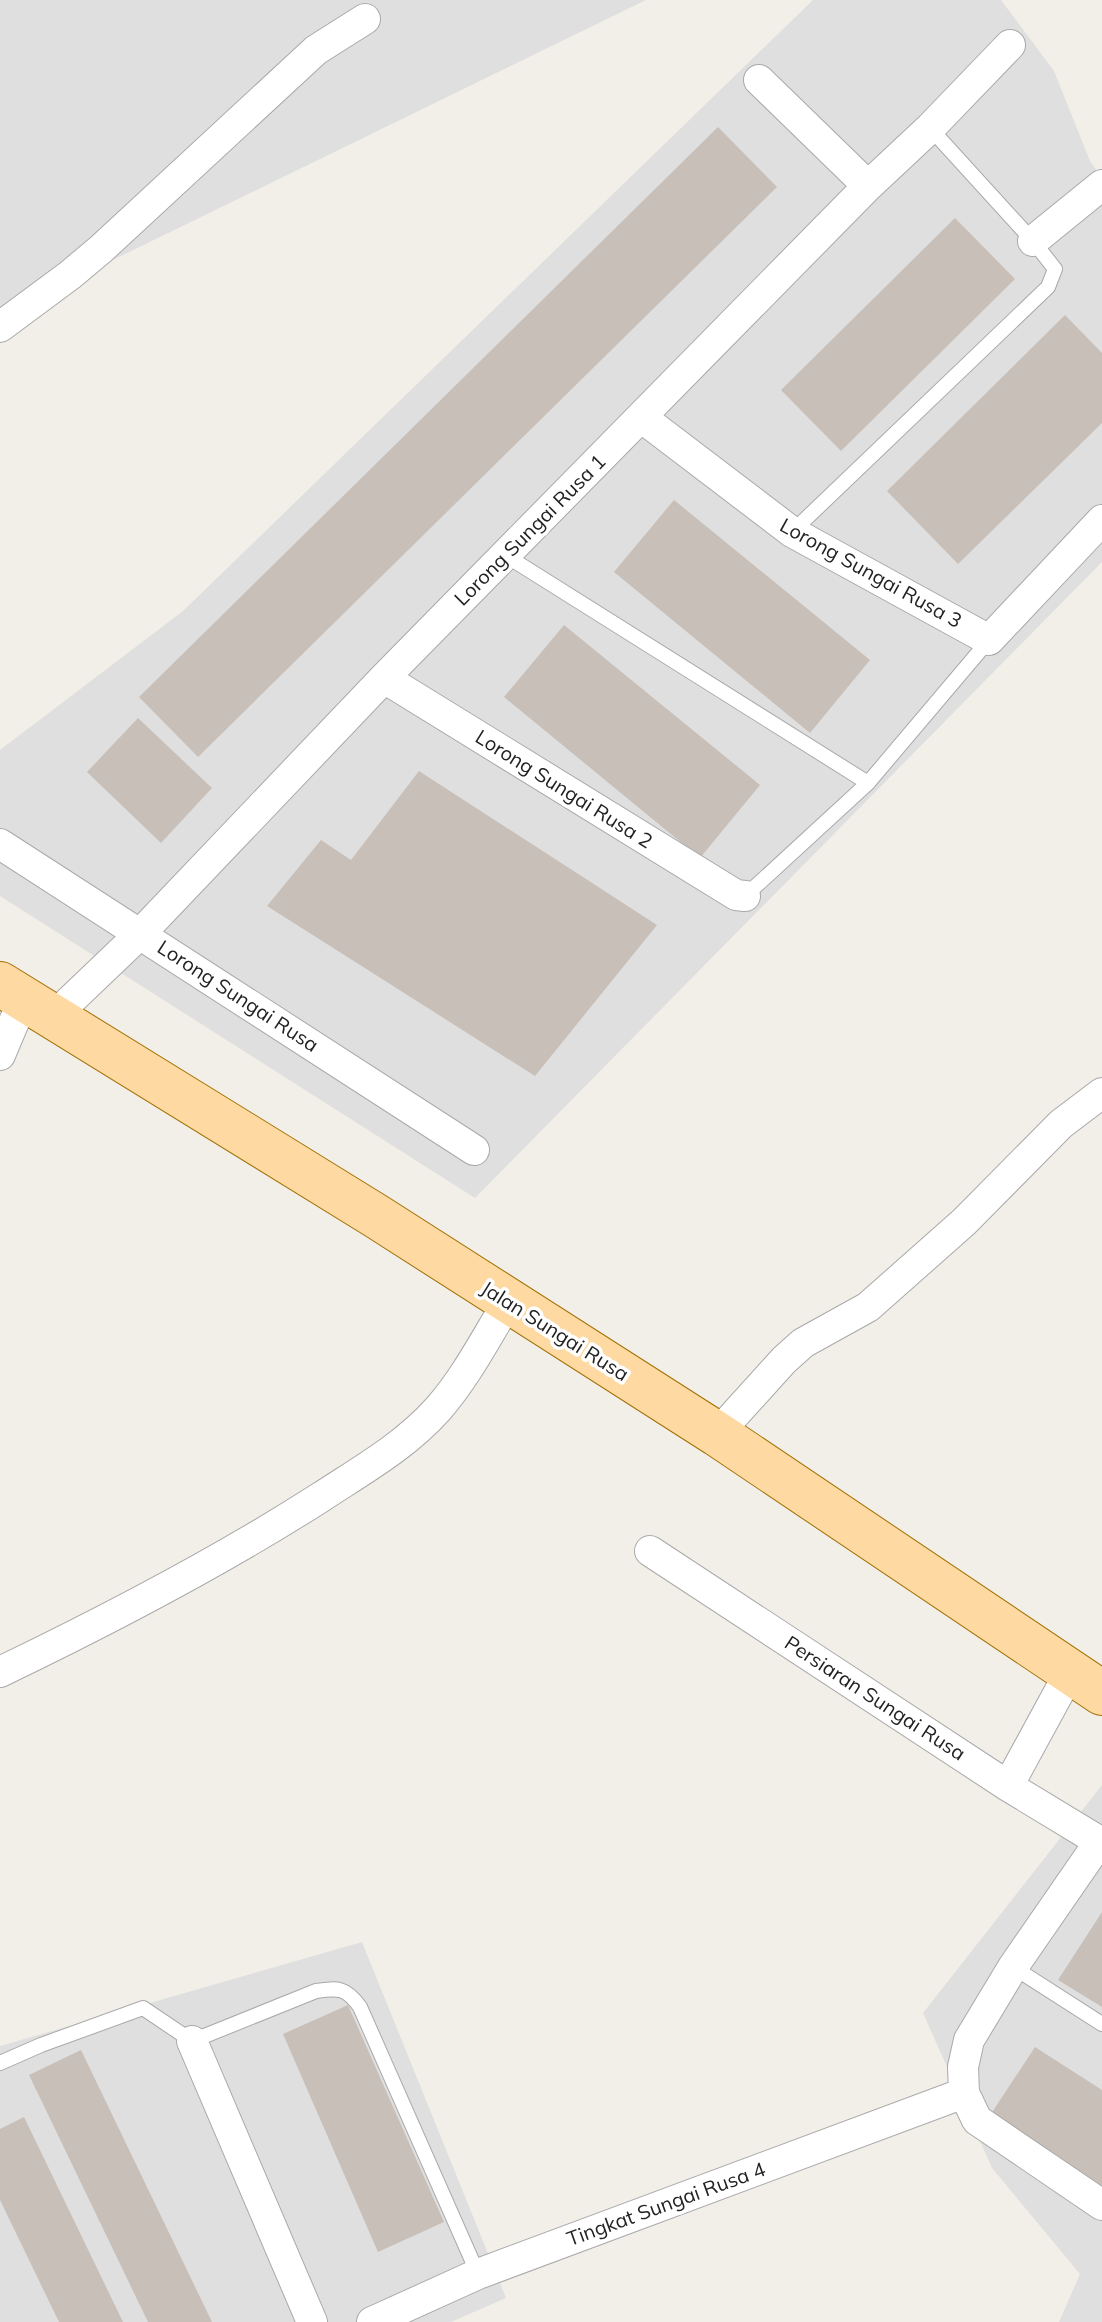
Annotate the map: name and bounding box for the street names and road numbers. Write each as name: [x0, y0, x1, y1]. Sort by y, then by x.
street label: Lorong Sungai Rusa 1: [449, 449, 611, 611]
street label: Lorong Sungai Rusa 3: [776, 512, 967, 633]
street label: Lorong Sungai Rusa 2: [471, 724, 657, 853]
street label: Lorong Sungai Rusa: [153, 934, 323, 1057]
street label: Jalan Sungai Rusa: [477, 1275, 634, 1386]
street label: Persiaran Sungai Rusa: [780, 1630, 970, 1765]
street label: Tingkat Sungai Rusa 4: [563, 2156, 768, 2251]

